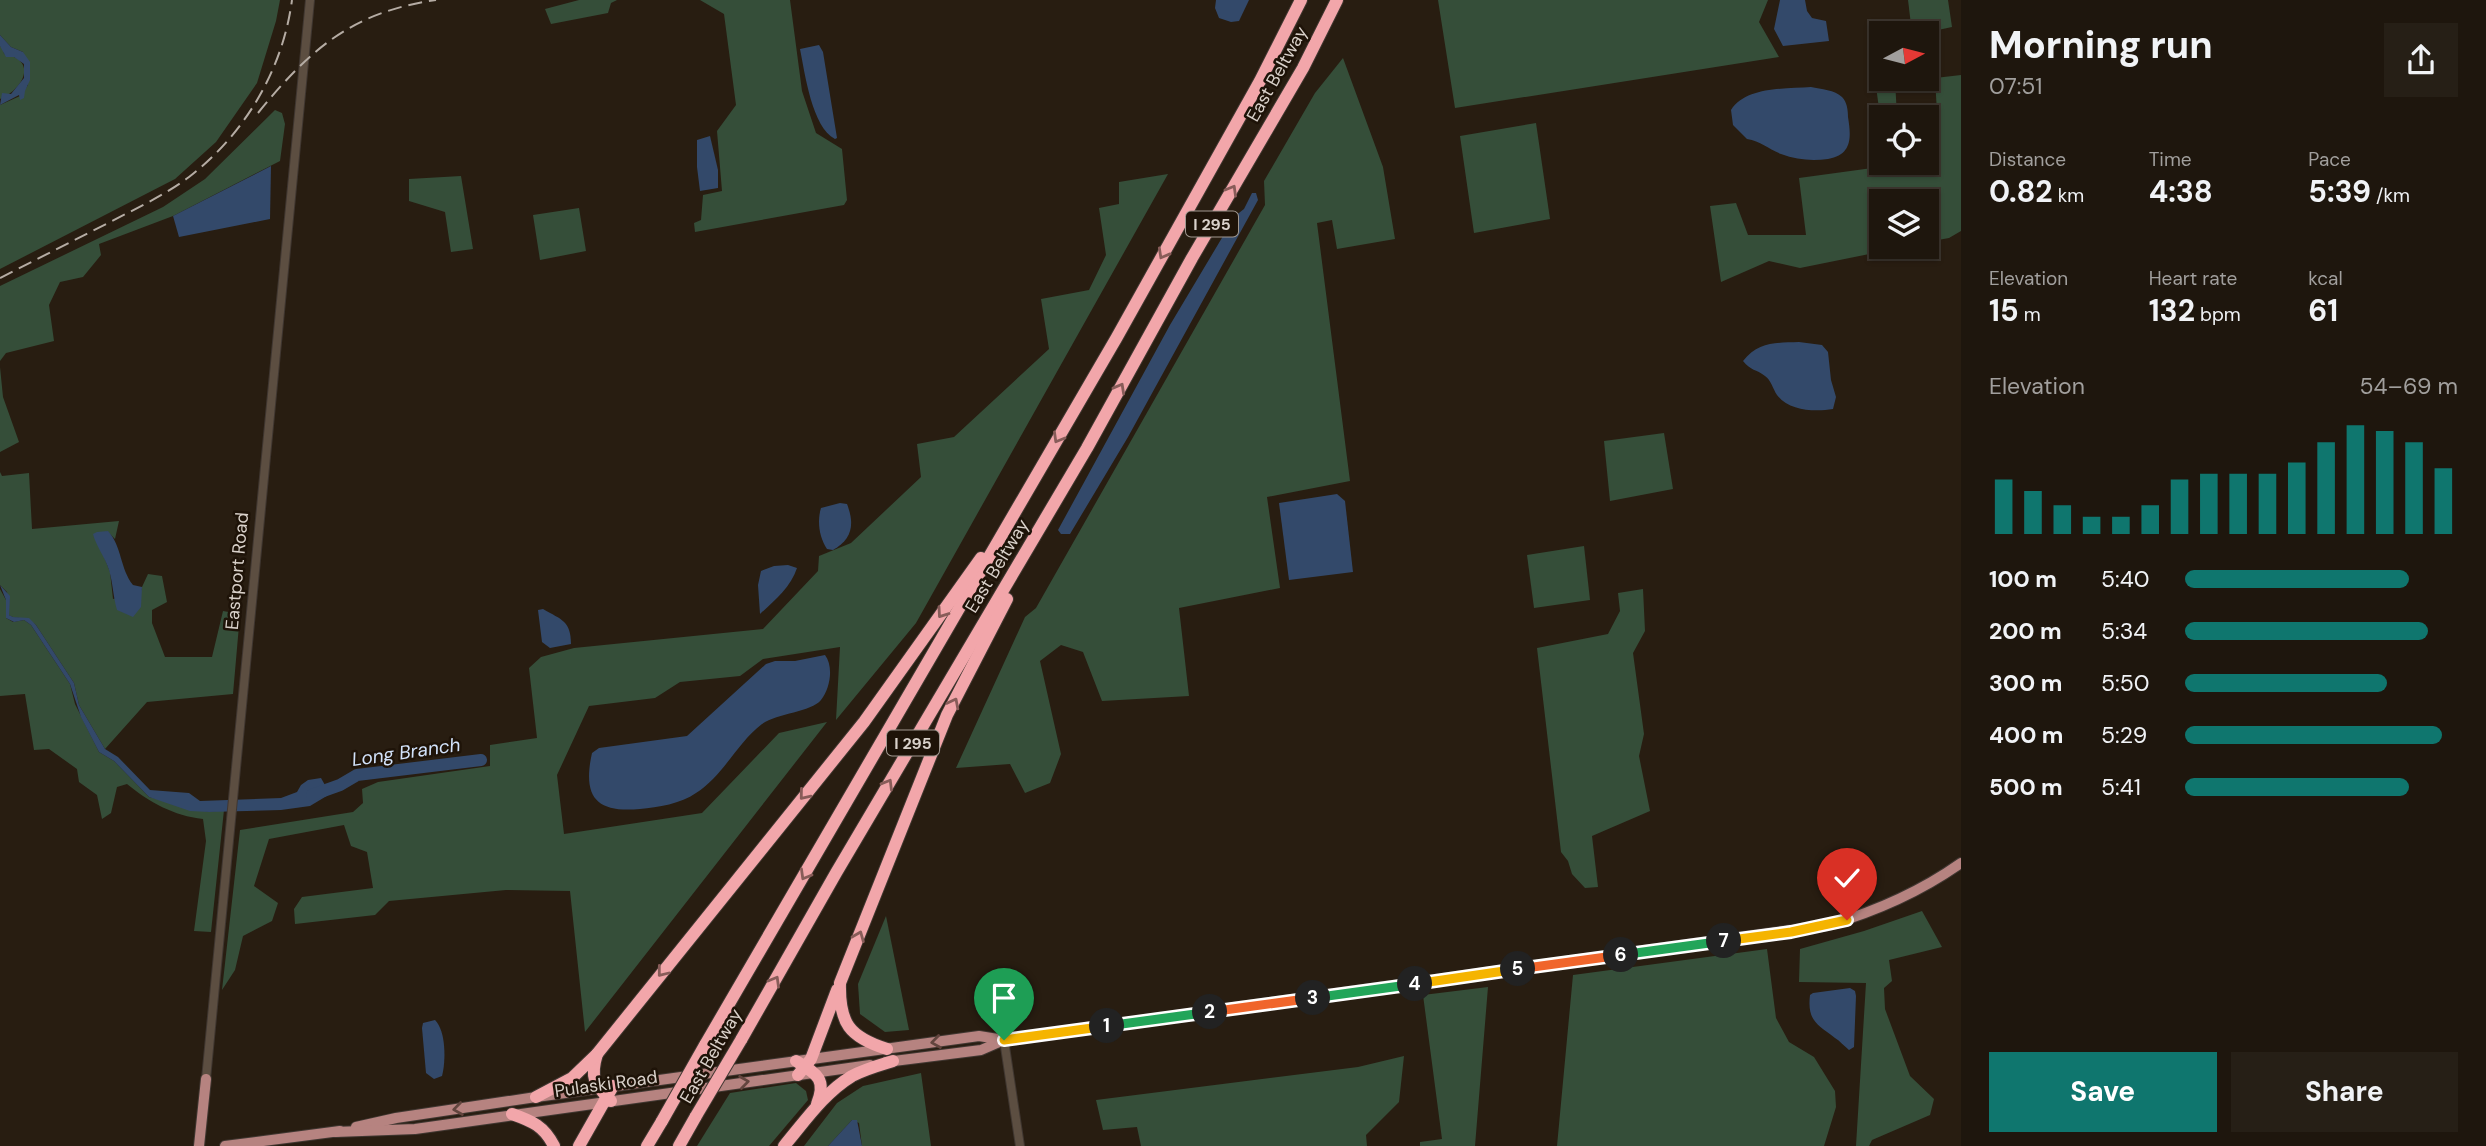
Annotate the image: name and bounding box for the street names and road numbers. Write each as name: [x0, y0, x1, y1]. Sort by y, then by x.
street label: East Beltway: [1241, 22, 1313, 126]
road number: I 295: [1186, 212, 1238, 236]
street label: Eastport Road: [220, 511, 254, 631]
street label: East Beltway: [960, 515, 1034, 617]
road number: I 295: [887, 730, 939, 756]
street label: East Beltway: [674, 1004, 748, 1108]
street label: Pulaski Road: [553, 1065, 659, 1103]

